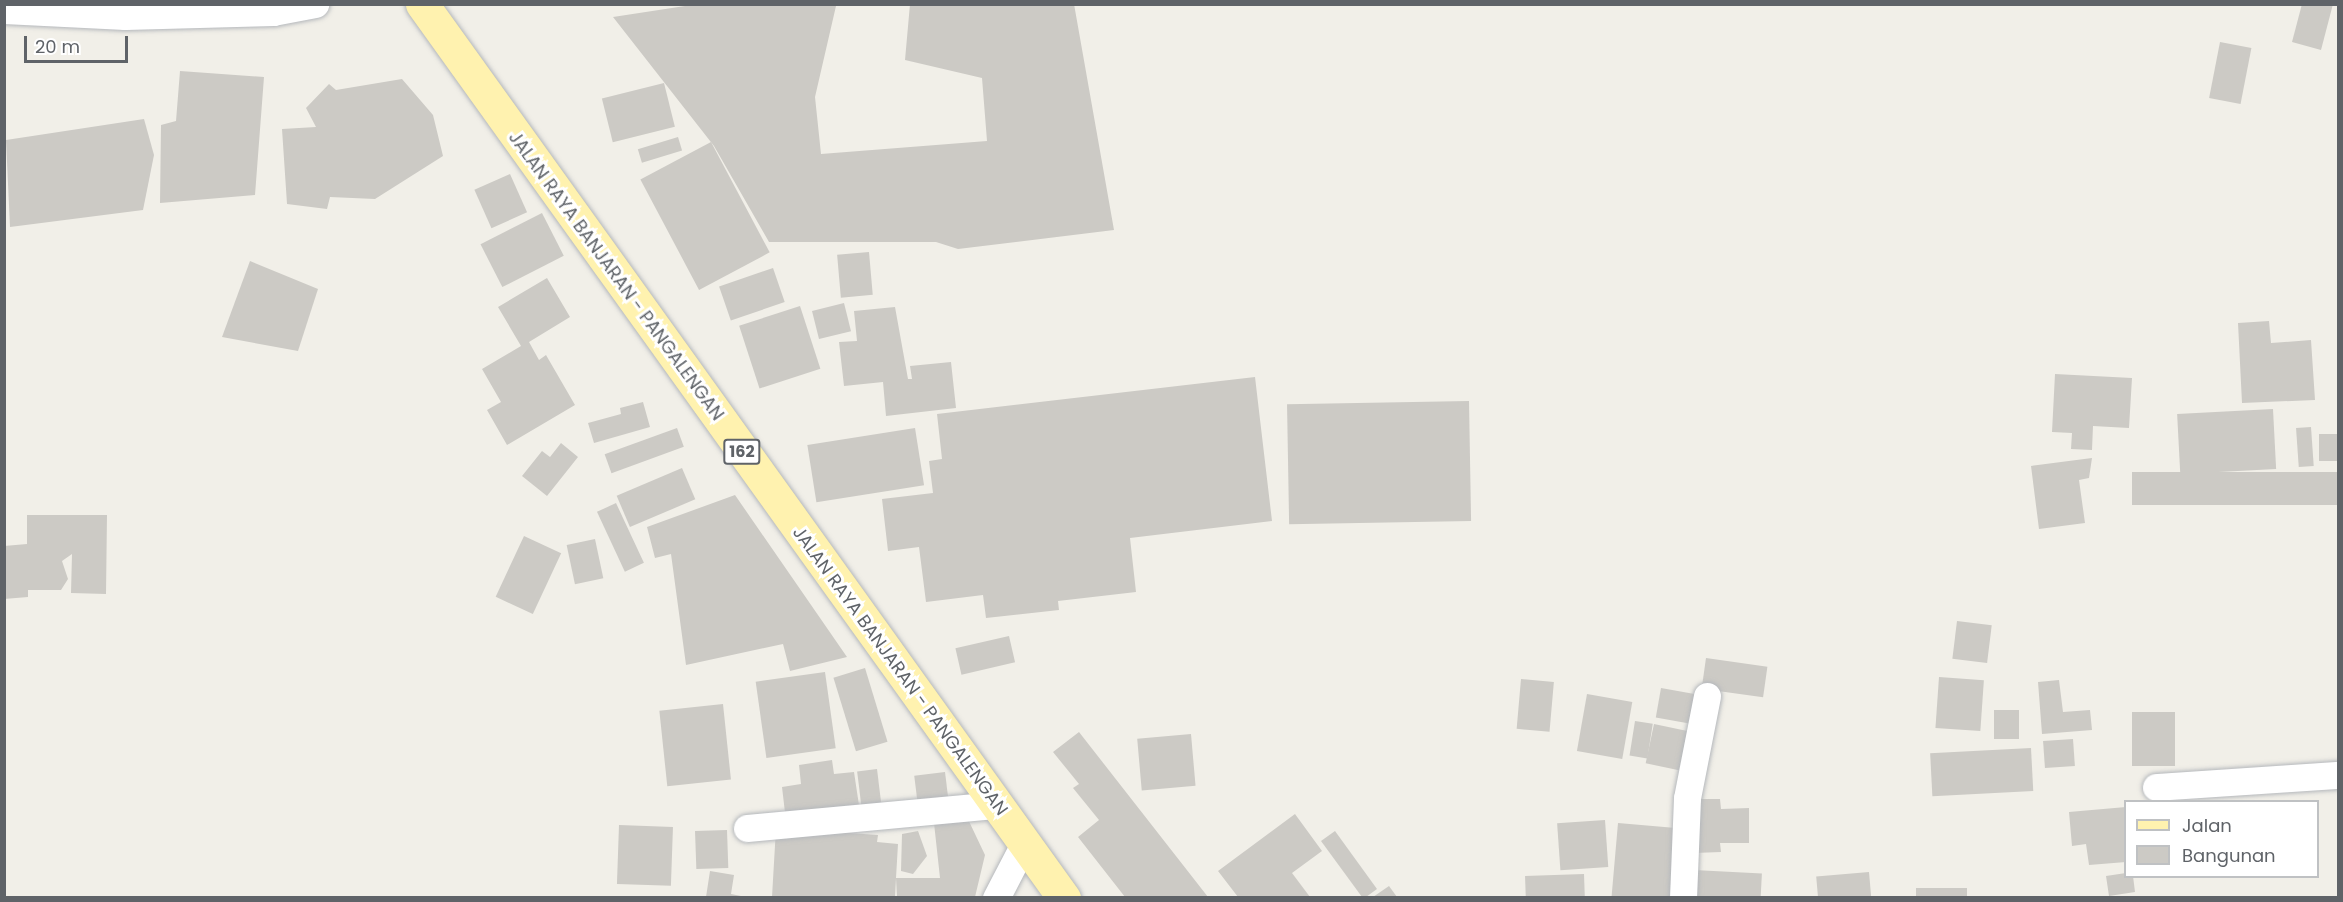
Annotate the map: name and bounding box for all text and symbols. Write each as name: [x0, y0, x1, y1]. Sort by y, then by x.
scale bar: [27, 24, 130, 62]
text: 20 m: [35, 34, 80, 59]
street label: JALAN RAYA BANJARAN - PANGALENGAN: [504, 127, 728, 425]
road number: 162: [722, 439, 762, 465]
street label: JALAN RAYA BANJARAN - PANGALENGAN: [788, 522, 1012, 820]
legend: [2124, 800, 2319, 878]
text: Jalan: [2182, 813, 2232, 838]
text: Bangunan: [2182, 843, 2276, 868]

